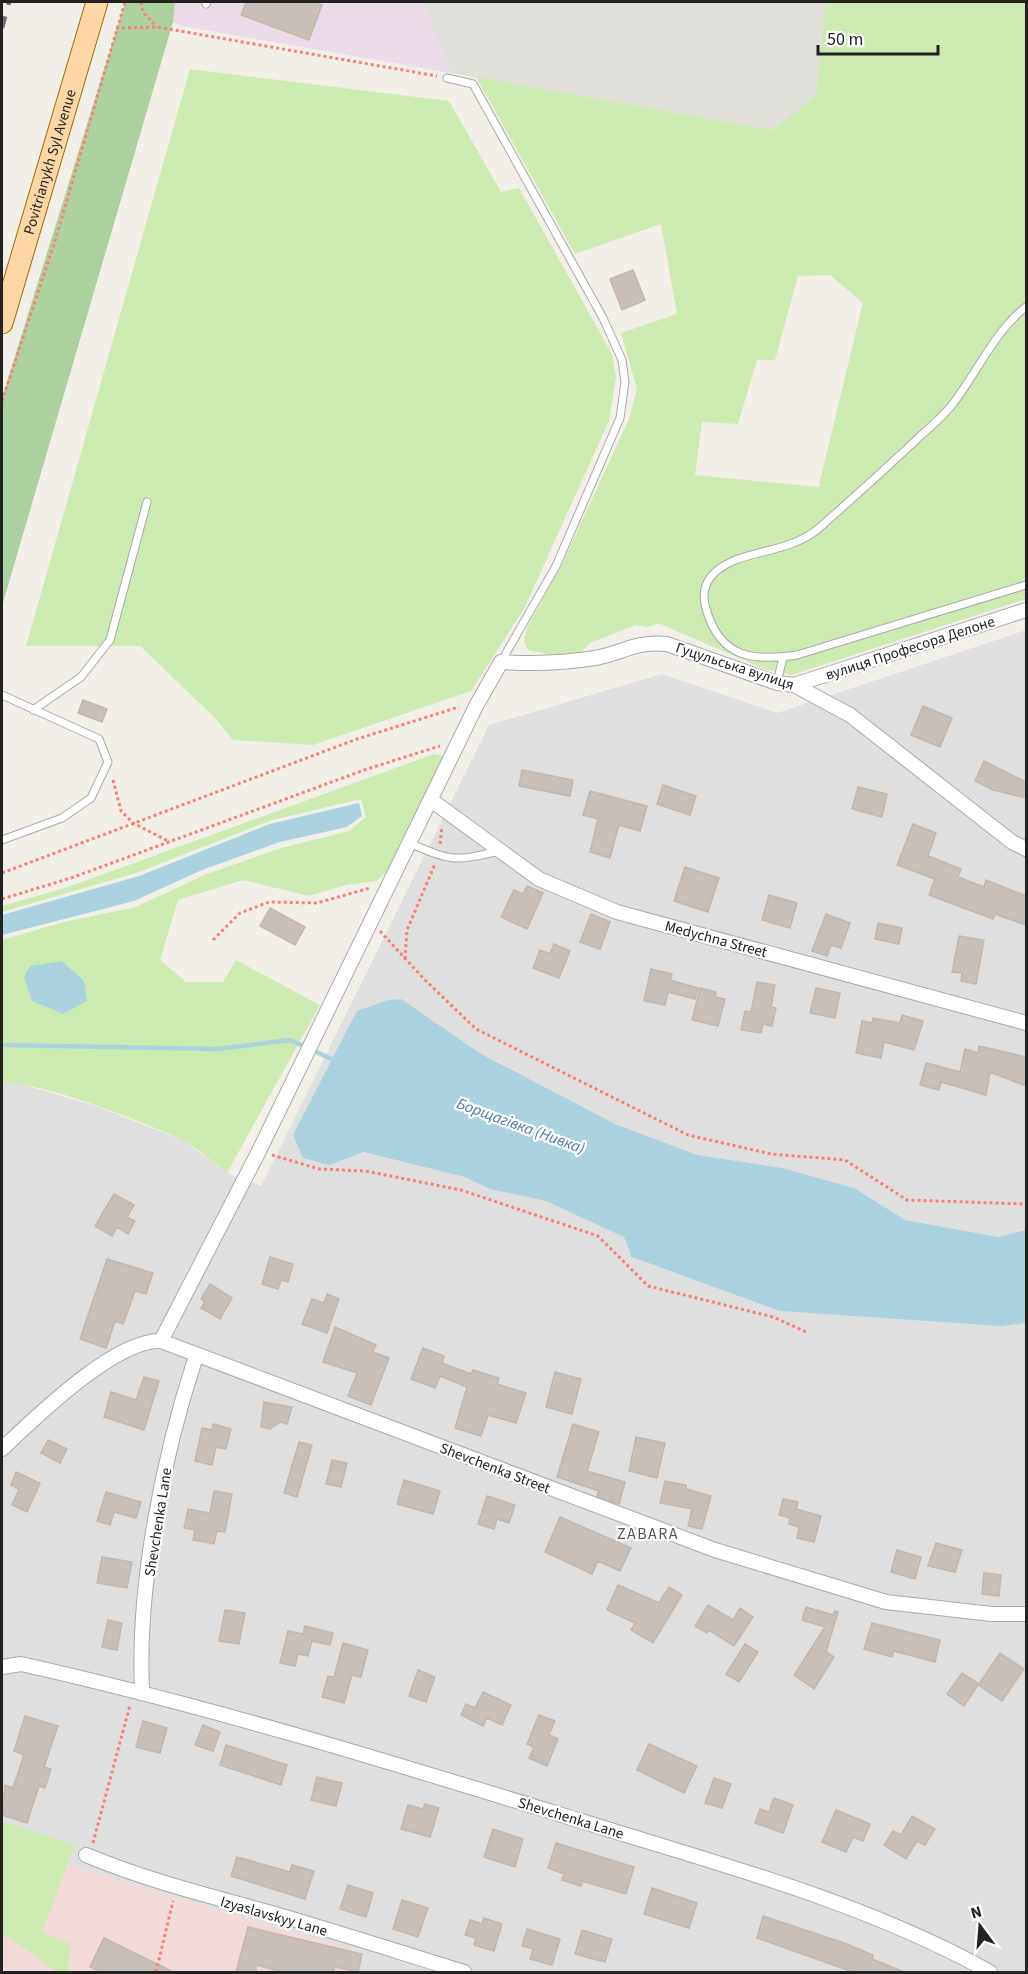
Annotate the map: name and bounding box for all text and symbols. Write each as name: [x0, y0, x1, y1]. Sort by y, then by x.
scale bar: [818, 18, 938, 56]
text: 50 m: [827, 27, 863, 52]
street label: Povitrianykh Syl Avenue: [19, 87, 82, 237]
street label: вулиця Професора Делоне: [823, 611, 998, 686]
street label: Гуцульська вулиця: [673, 637, 797, 696]
street label: Medychna Street: [662, 916, 769, 963]
water label: Борщагівка (Нивка): [453, 1092, 588, 1159]
street label: Shevchenka Street: [437, 1438, 553, 1499]
street label: Shevchenka Lane: [140, 1466, 177, 1578]
district label: ZABARA: [617, 1523, 679, 1545]
street label: Shevchenka Lane: [515, 1792, 626, 1845]
street label: Izyaslavskyy Lane: [218, 1891, 330, 1942]
north arrow: [950, 1896, 1010, 1956]
text: N: [968, 1901, 984, 1925]

